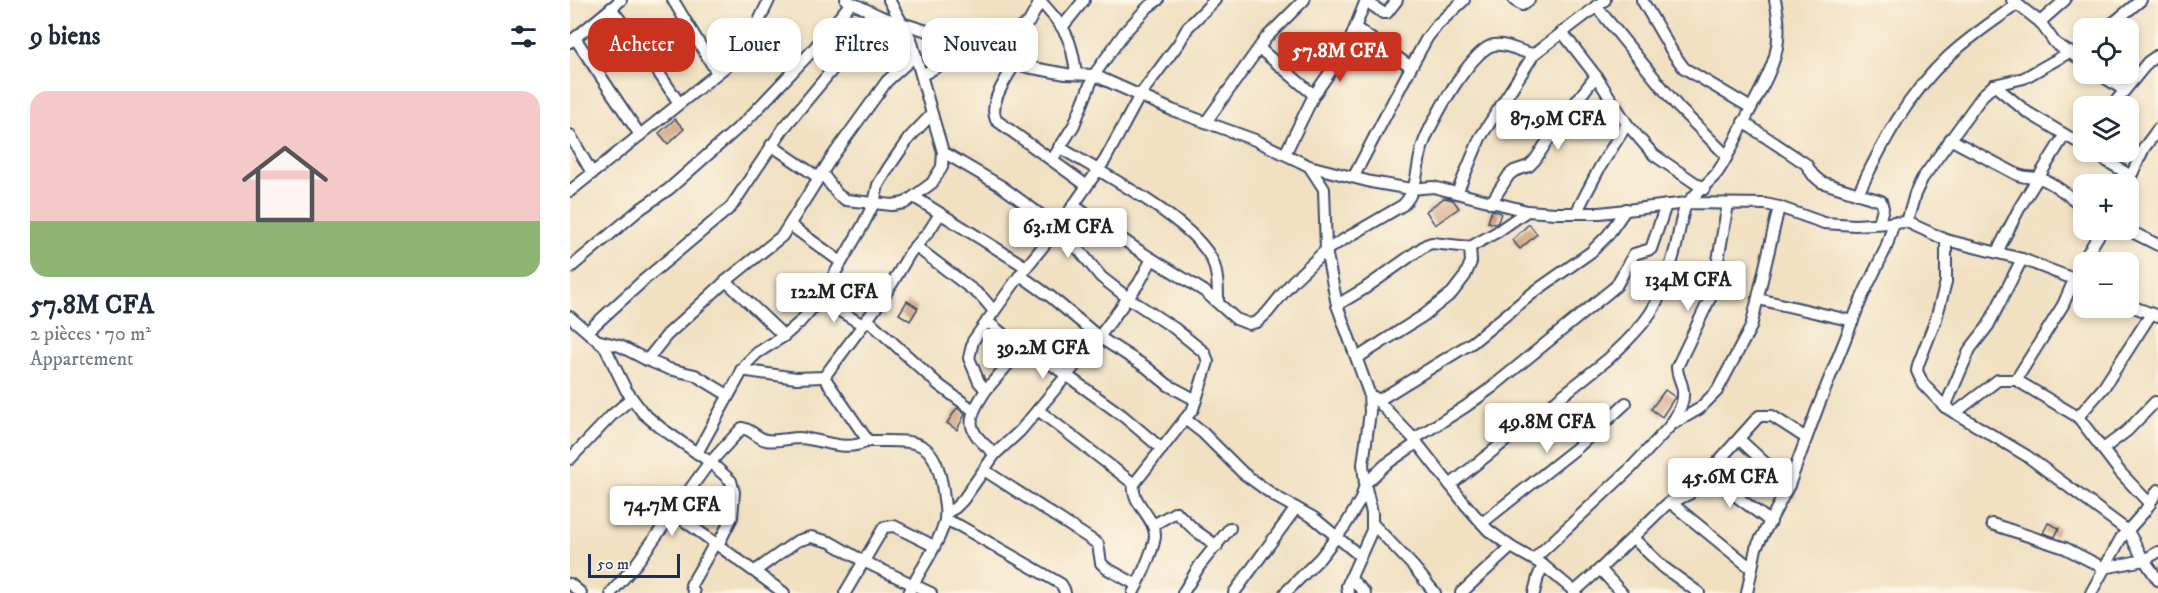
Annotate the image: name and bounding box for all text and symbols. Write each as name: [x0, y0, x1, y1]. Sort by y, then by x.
chip: Acheter: [588, 18, 695, 72]
chip: Louer: [707, 18, 801, 72]
chip: Filtres: [813, 18, 910, 72]
chip: Nouveau: [922, 18, 1038, 72]
map controls: [2073, 18, 2139, 318]
button: locate: [2073, 18, 2139, 84]
text: 9 biens: [30, 20, 100, 53]
icon: filters: [507, 20, 540, 53]
pin: 57.8M CFA: [1271, 32, 1409, 83]
text: 57.8M CFA: [1292, 39, 1388, 64]
button: layers: [2073, 96, 2139, 162]
pin: 87.9M CFA: [1489, 100, 1627, 151]
text: 87.9M CFA: [1510, 107, 1606, 132]
icon: home: [231, 130, 339, 238]
button: +: [2073, 174, 2139, 240]
pin: 63.1M CFA: [999, 208, 1137, 259]
text: 63.1M CFA: [1023, 215, 1113, 240]
button: −: [2073, 252, 2139, 318]
pin: 134M CFA: [1626, 261, 1750, 312]
text: 134M CFA: [1645, 268, 1731, 293]
pin: 122M CFA: [772, 273, 896, 324]
text: 122M CFA: [790, 280, 878, 305]
text: 57.8M CFA: [30, 289, 154, 322]
text: 2 pièces · 70 m²: [30, 322, 151, 347]
pin: 39.2M CFA: [974, 329, 1112, 380]
text: 39.2M CFA: [997, 336, 1089, 361]
text: Appartement: [30, 347, 133, 372]
pin: 49.8M CFA: [1478, 403, 1616, 454]
text: 49.8M CFA: [1499, 410, 1595, 435]
pin: 45.6M CFA: [1661, 458, 1799, 509]
text: 45.6M CFA: [1682, 465, 1778, 490]
pin: 74.7M CFA: [603, 486, 741, 537]
text: 74.7M CFA: [624, 493, 720, 518]
scale bar: [588, 551, 680, 578]
text: 50 m: [597, 554, 629, 574]

